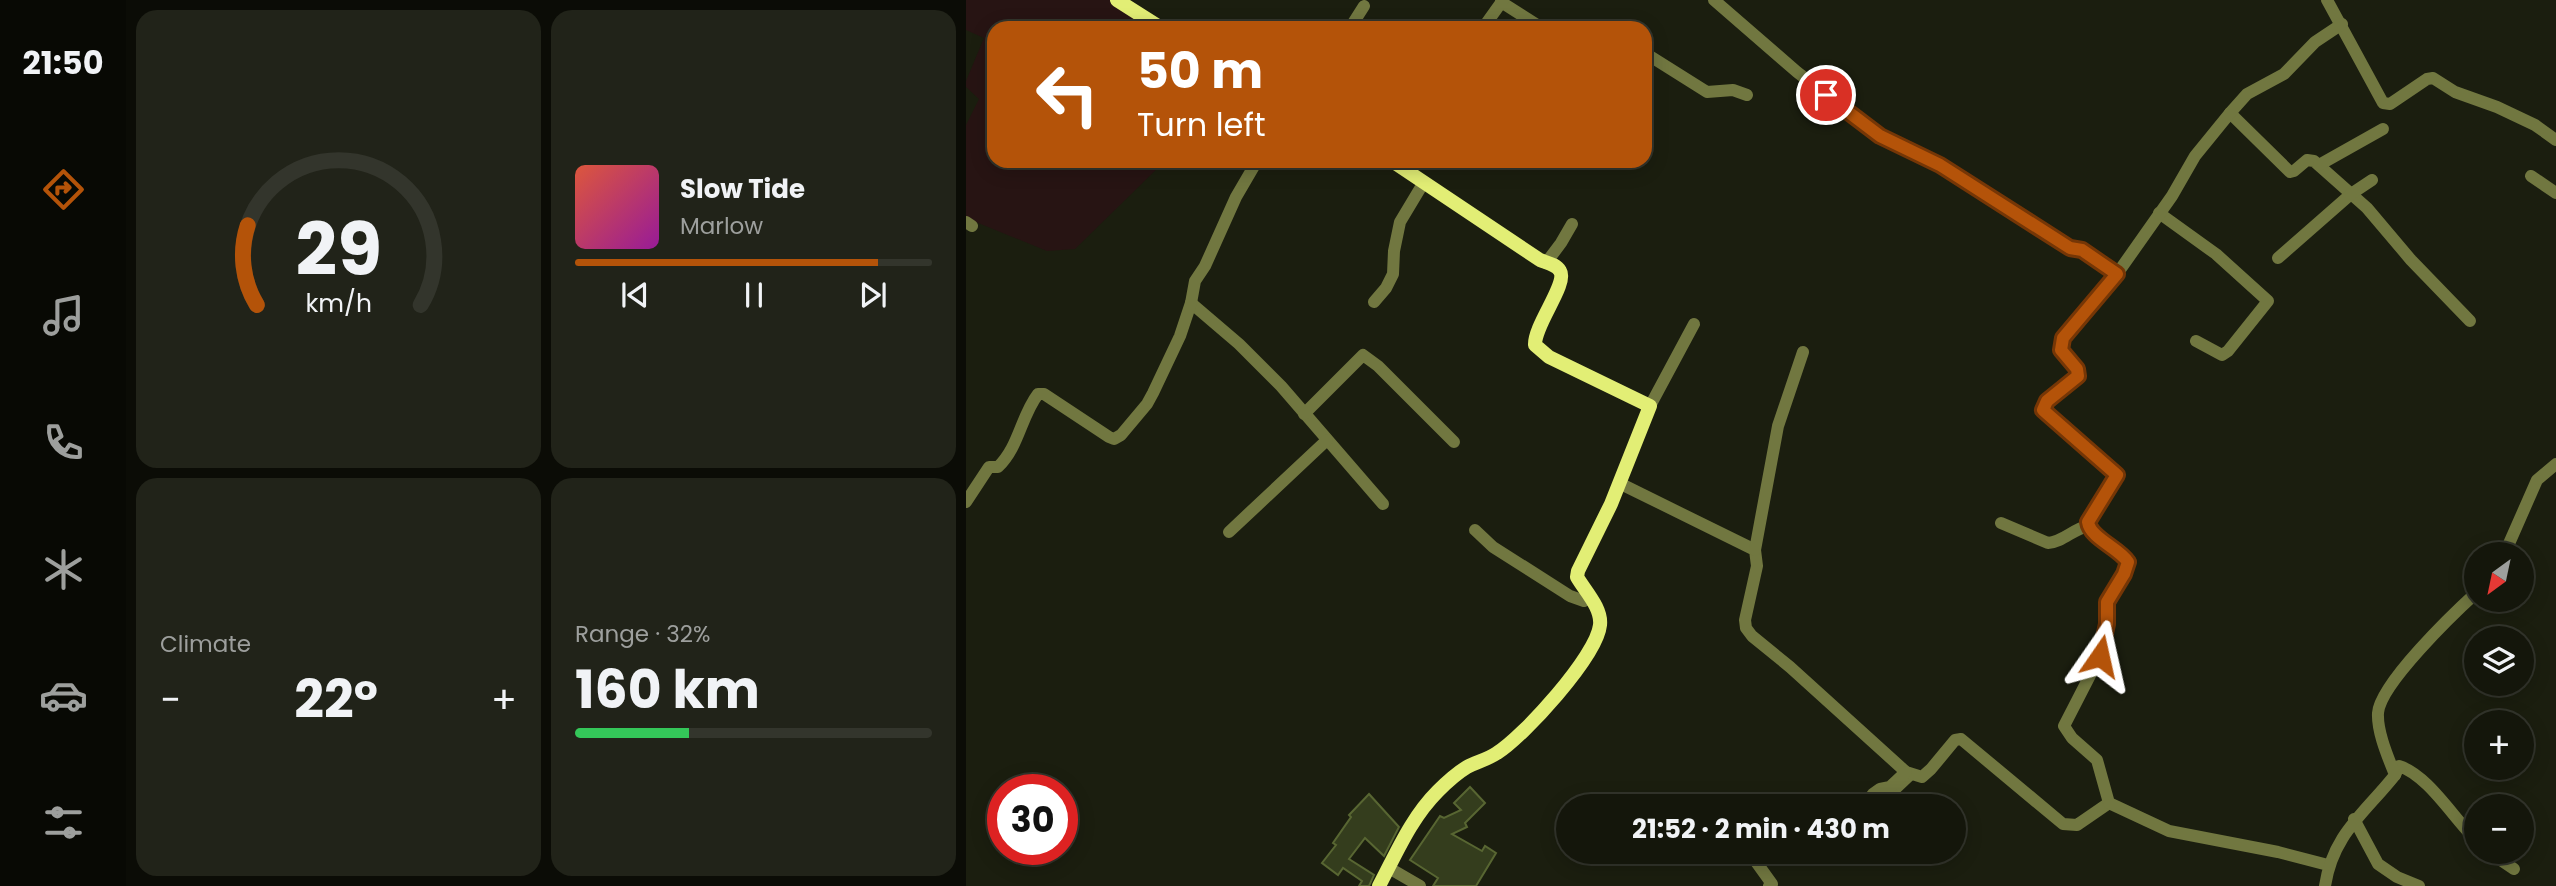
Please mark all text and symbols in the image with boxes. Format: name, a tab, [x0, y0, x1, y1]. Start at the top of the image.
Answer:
text: 50 m	[1137, 37, 1263, 105]
text: 21:50	[22, 40, 104, 85]
icon: left	[1022, 49, 1113, 140]
pin	[1796, 65, 1856, 125]
icon: arrive	[1807, 76, 1845, 114]
text: Turn left	[1137, 102, 1266, 147]
icon: directions	[39, 165, 88, 214]
text: Slow Tide	[680, 171, 805, 207]
text: 29	[295, 200, 382, 301]
text: Marlow	[680, 210, 763, 242]
icon: previous	[616, 276, 654, 314]
icon: pause	[735, 276, 773, 314]
icon: next	[854, 276, 892, 314]
text: km/h	[305, 286, 372, 321]
icon: music	[39, 291, 88, 340]
icon: phone	[39, 418, 88, 467]
north arrow	[2464, 542, 2534, 612]
map controls	[2464, 542, 2534, 864]
icon: climate	[39, 545, 88, 594]
text: Range · 32%	[575, 618, 710, 650]
position arrow	[2063, 619, 2137, 693]
button: layers	[2464, 626, 2534, 696]
text: Climate	[160, 628, 251, 660]
text: 160 km	[575, 653, 760, 726]
text: 22°	[294, 663, 378, 736]
icon: car	[39, 671, 88, 720]
text: −	[160, 673, 181, 726]
text: +	[491, 673, 517, 726]
button: +	[2464, 710, 2534, 780]
speed limit sign: 30	[987, 774, 1078, 865]
button: −	[2464, 794, 2534, 864]
icon: filters	[39, 798, 88, 847]
text: 21:52 · 2 min · 430 m	[1632, 811, 1890, 847]

